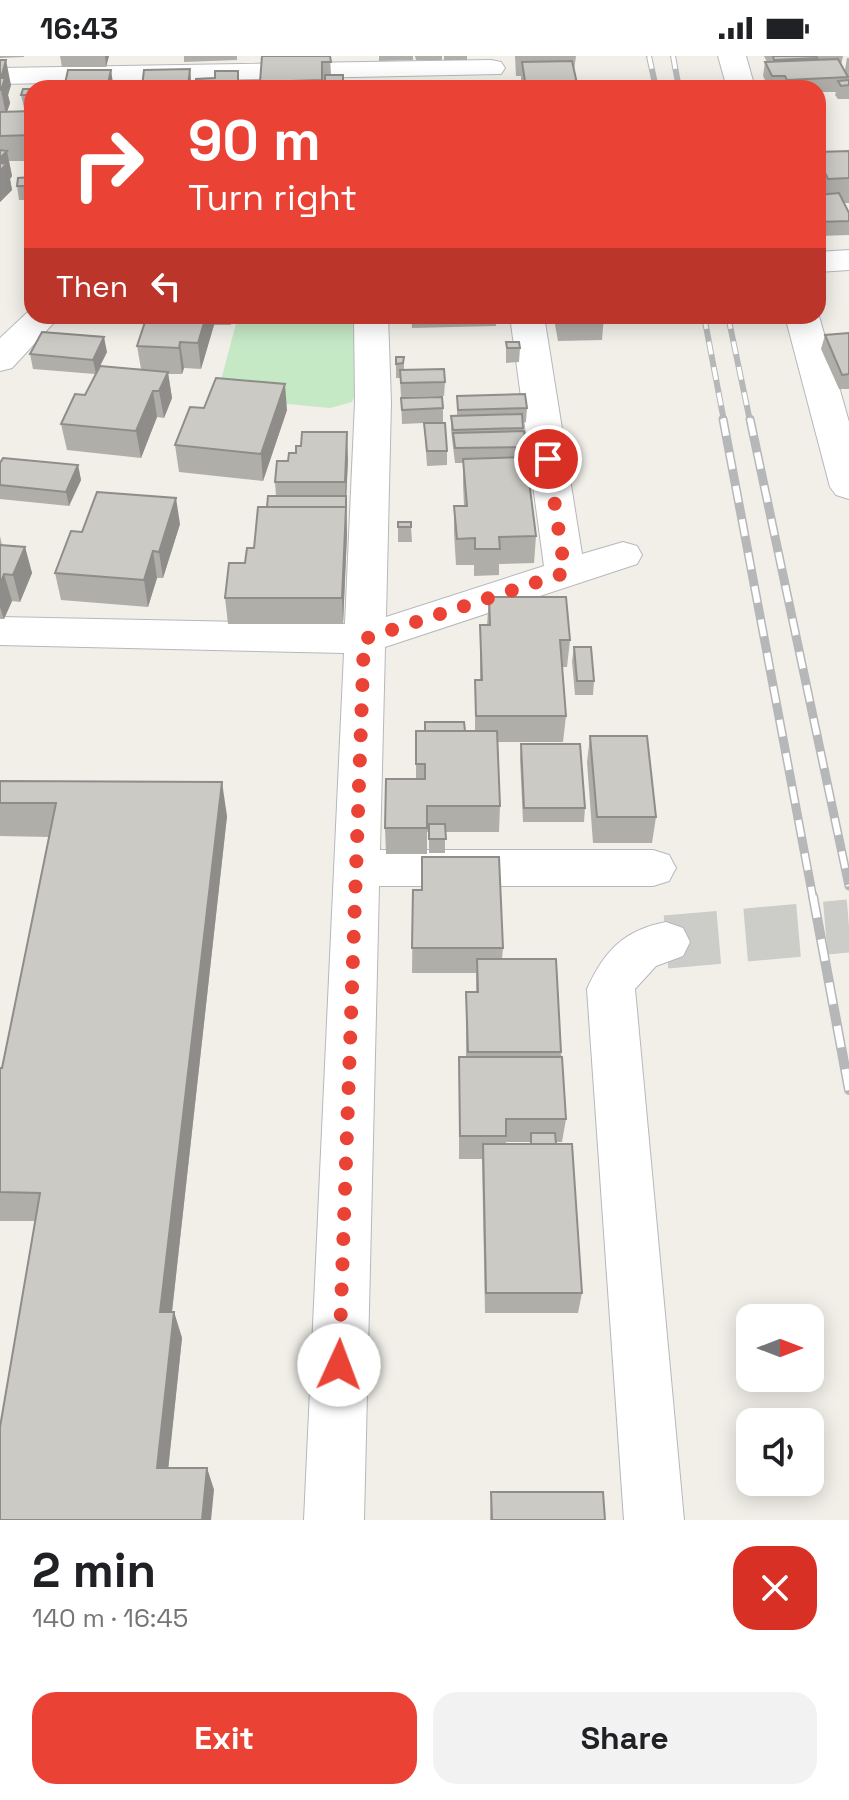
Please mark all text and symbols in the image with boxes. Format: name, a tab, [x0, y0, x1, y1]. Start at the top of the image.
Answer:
text: 16:43	[40, 9, 118, 48]
text: 90 m	[188, 105, 321, 176]
icon: right	[56, 112, 160, 216]
text: Turn right	[188, 175, 357, 221]
icon: left	[144, 264, 188, 308]
text: Then	[56, 267, 128, 306]
pin	[514, 425, 582, 493]
icon: arrive	[526, 437, 570, 481]
north arrow	[736, 1304, 824, 1392]
map controls	[736, 1304, 824, 1496]
position arrow	[297, 1323, 381, 1407]
button: sound	[736, 1408, 824, 1496]
text: 2 min	[32, 1540, 156, 1601]
button: close	[733, 1546, 817, 1630]
text: 140 m · 16:45	[32, 1601, 188, 1635]
button: Exit	[32, 1692, 417, 1784]
button: Share	[433, 1692, 817, 1784]

